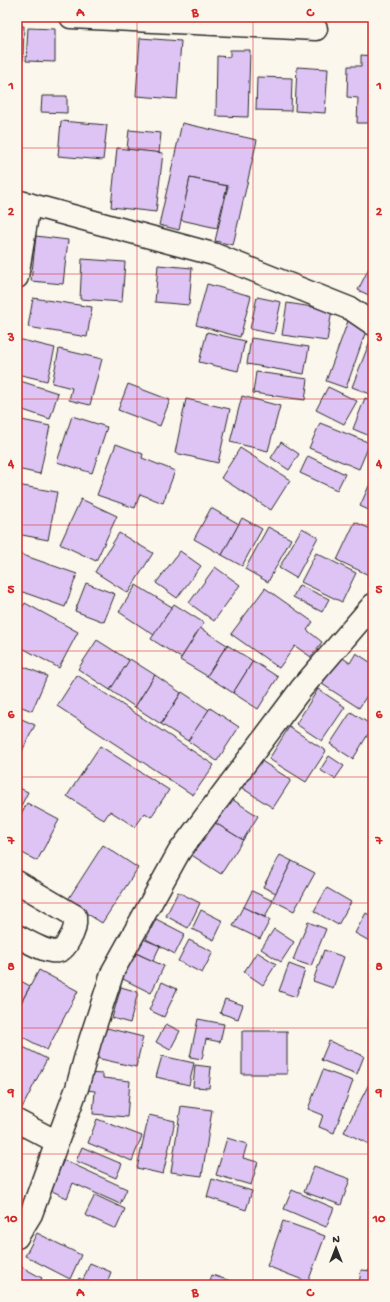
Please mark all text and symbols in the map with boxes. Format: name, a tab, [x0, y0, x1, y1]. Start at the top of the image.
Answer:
text: A	[75, 6, 85, 21]
text: B	[191, 6, 200, 21]
text: C	[305, 6, 315, 21]
text: 1	[7, 79, 14, 94]
text: 1	[375, 79, 382, 94]
text: 2	[8, 205, 15, 220]
text: 2	[376, 205, 383, 220]
text: 3	[7, 331, 15, 346]
text: 3	[375, 331, 383, 346]
text: 4	[7, 457, 15, 472]
text: 4	[375, 457, 383, 472]
text: 5	[8, 583, 15, 598]
text: 5	[376, 583, 383, 598]
text: 6	[8, 708, 15, 723]
text: 6	[376, 708, 383, 723]
text: 7	[7, 834, 16, 849]
text: 7	[375, 834, 384, 849]
text: 8	[7, 960, 15, 975]
text: 8	[375, 960, 383, 975]
text: 9	[7, 1086, 15, 1101]
text: 9	[375, 1086, 383, 1101]
text: 10	[4, 1212, 18, 1227]
text: 10	[372, 1212, 386, 1227]
north arrow	[316, 1228, 356, 1268]
text: N	[332, 1234, 340, 1246]
text: A	[75, 1286, 85, 1301]
text: B	[191, 1286, 200, 1301]
text: C	[305, 1286, 315, 1301]

